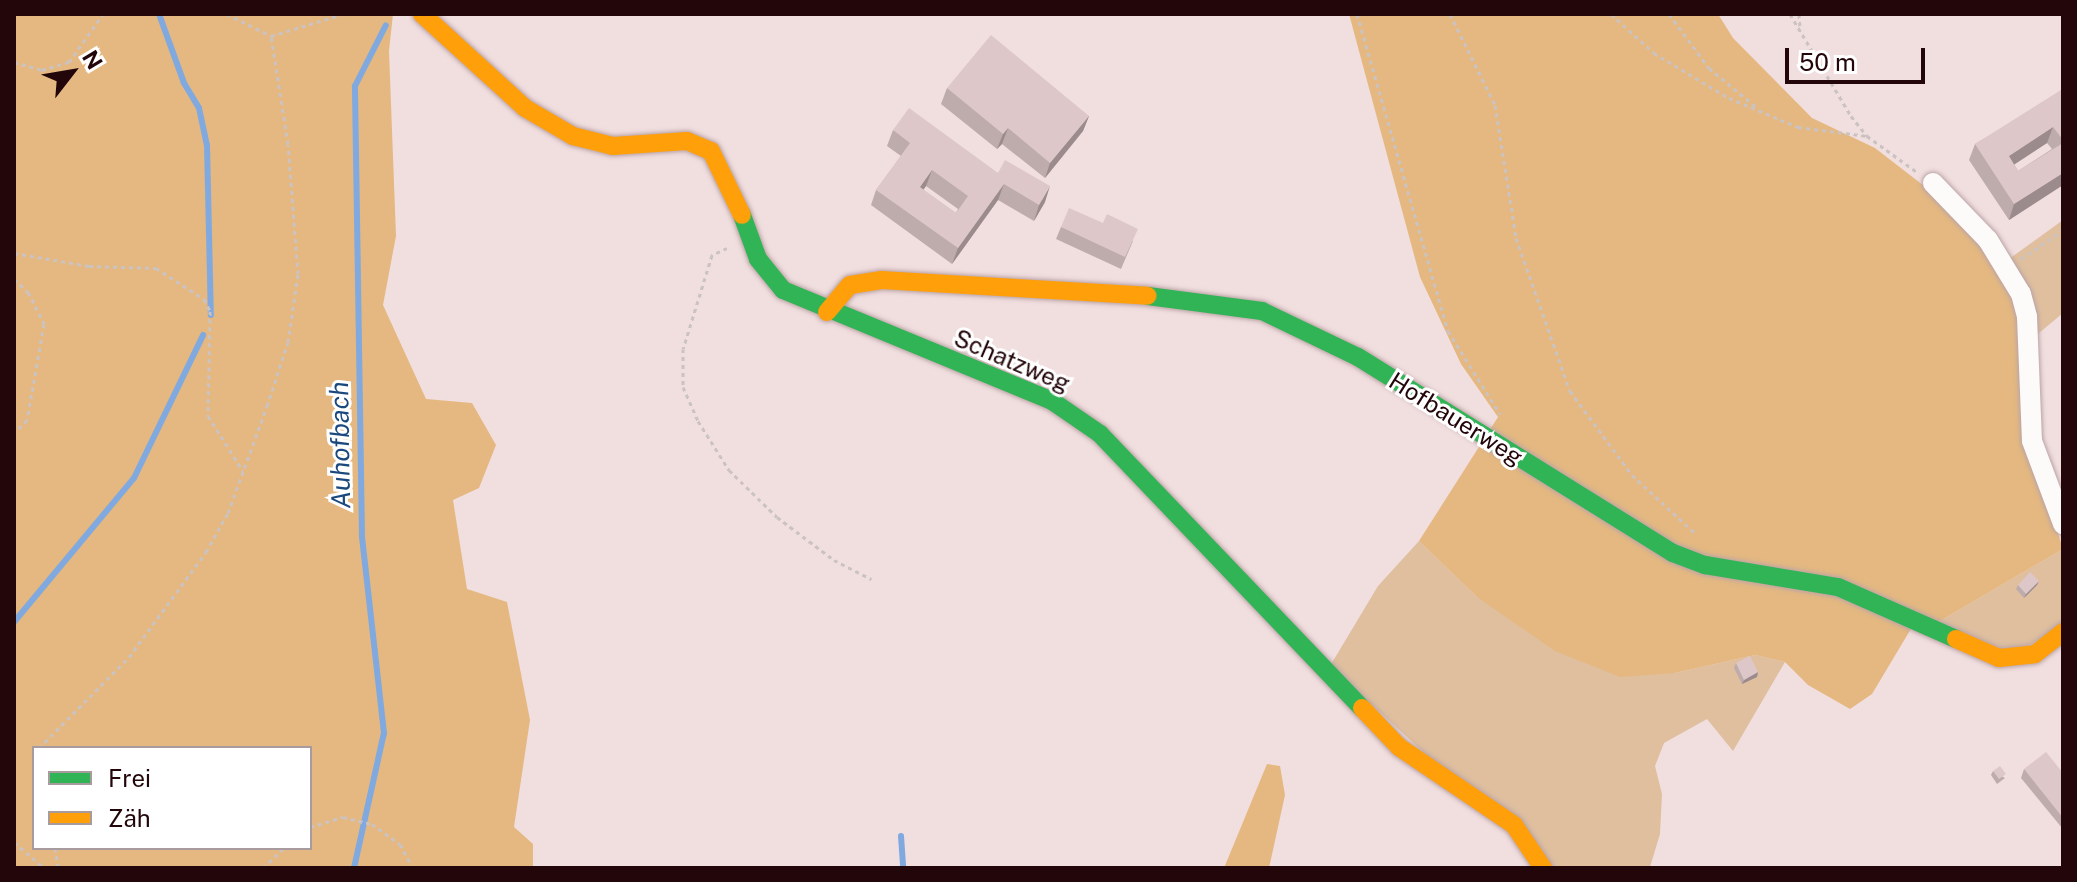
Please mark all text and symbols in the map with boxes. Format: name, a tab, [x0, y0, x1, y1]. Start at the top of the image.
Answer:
north arrow	[32, 32, 112, 112]
scale bar	[1789, 32, 1929, 82]
text: N	[77, 46, 108, 74]
text: 50 m	[1799, 48, 1856, 76]
street label: Schatzweg	[950, 324, 1074, 398]
street label: Hofbauerweg	[1384, 366, 1528, 472]
water label: Auhofbach	[323, 381, 357, 509]
legend	[32, 746, 312, 850]
text: Frei	[108, 764, 151, 792]
text: Zäh	[108, 804, 151, 832]

